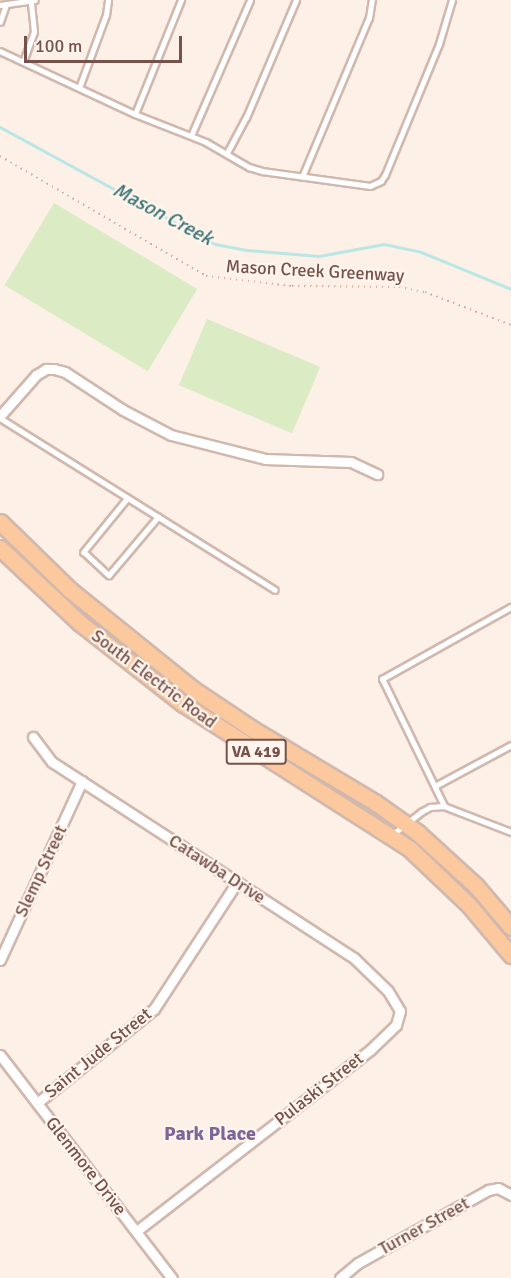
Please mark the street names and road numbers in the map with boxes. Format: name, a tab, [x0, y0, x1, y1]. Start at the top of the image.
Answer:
street label: Mason Creek Greenway	[225, 256, 405, 286]
street label: South Electric Road	[87, 625, 221, 733]
road number: VA 419	[224, 739, 288, 765]
street label: Slemp Street	[10, 822, 72, 920]
street label: Catawba Drive	[165, 830, 269, 908]
street label: Saint Jude Street	[40, 1003, 156, 1103]
street label: Pulaski Street	[270, 1048, 368, 1130]
street label: Glenmore Drive	[41, 1113, 131, 1219]
street label: Turner Street	[375, 1192, 473, 1260]

